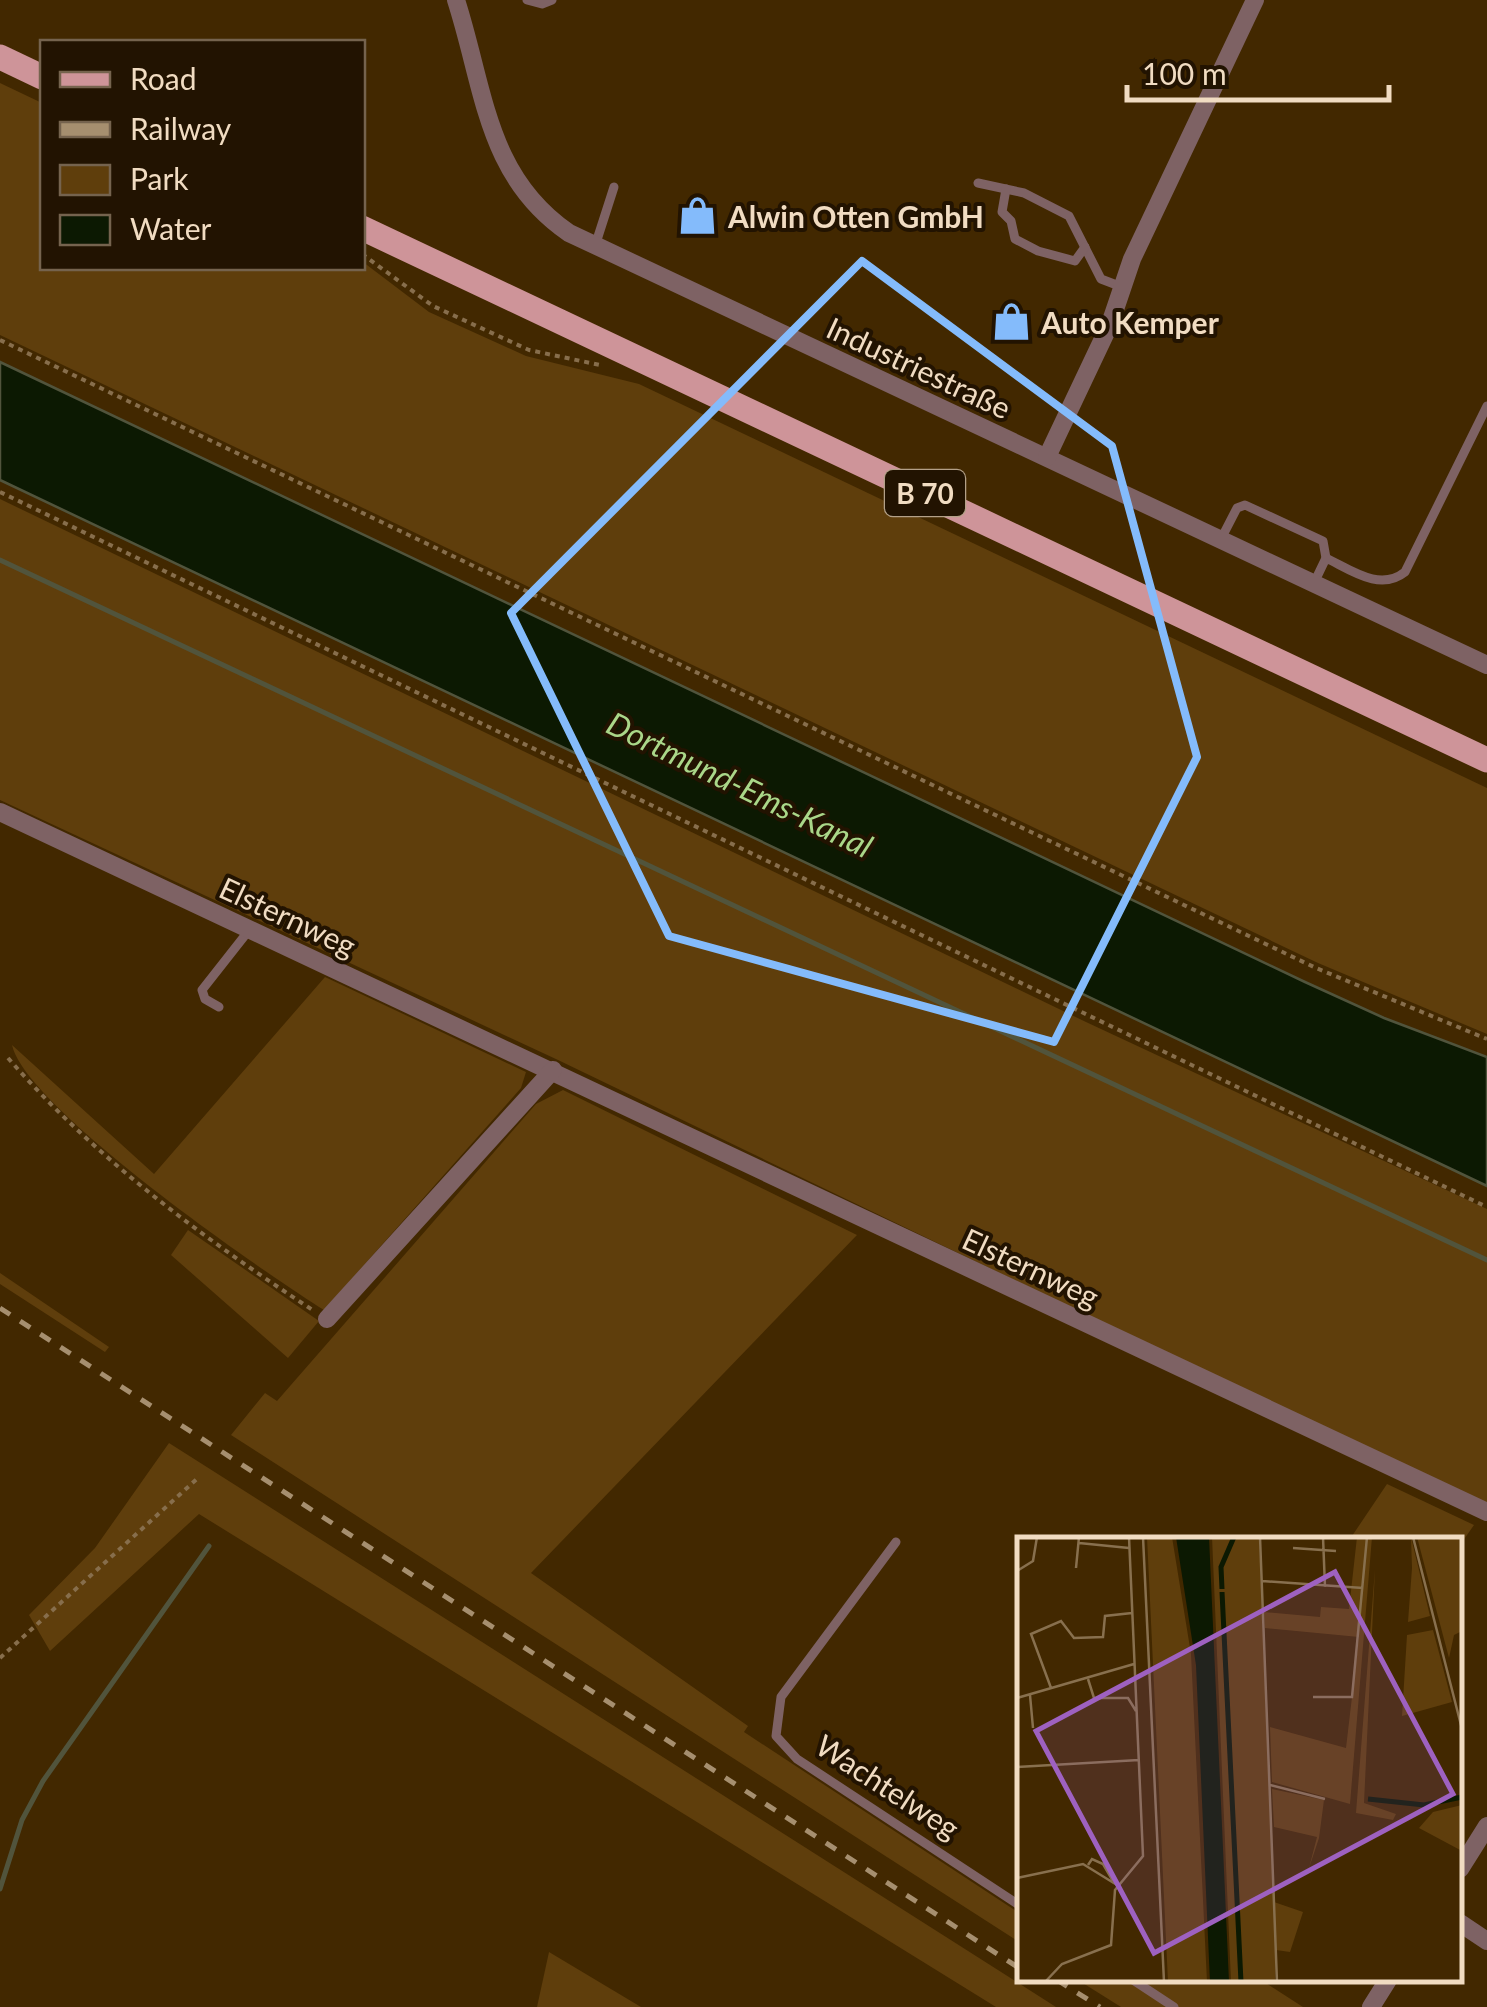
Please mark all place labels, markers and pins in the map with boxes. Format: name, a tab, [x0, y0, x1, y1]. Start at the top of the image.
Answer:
shop icon: Alwin Otten GmbH	[677, 195, 719, 237]
place label: Alwin Otten GmbH	[727, 198, 984, 234]
shop icon: Auto Kemper	[990, 301, 1032, 343]
place label: Auto Kemper	[1040, 304, 1220, 340]

